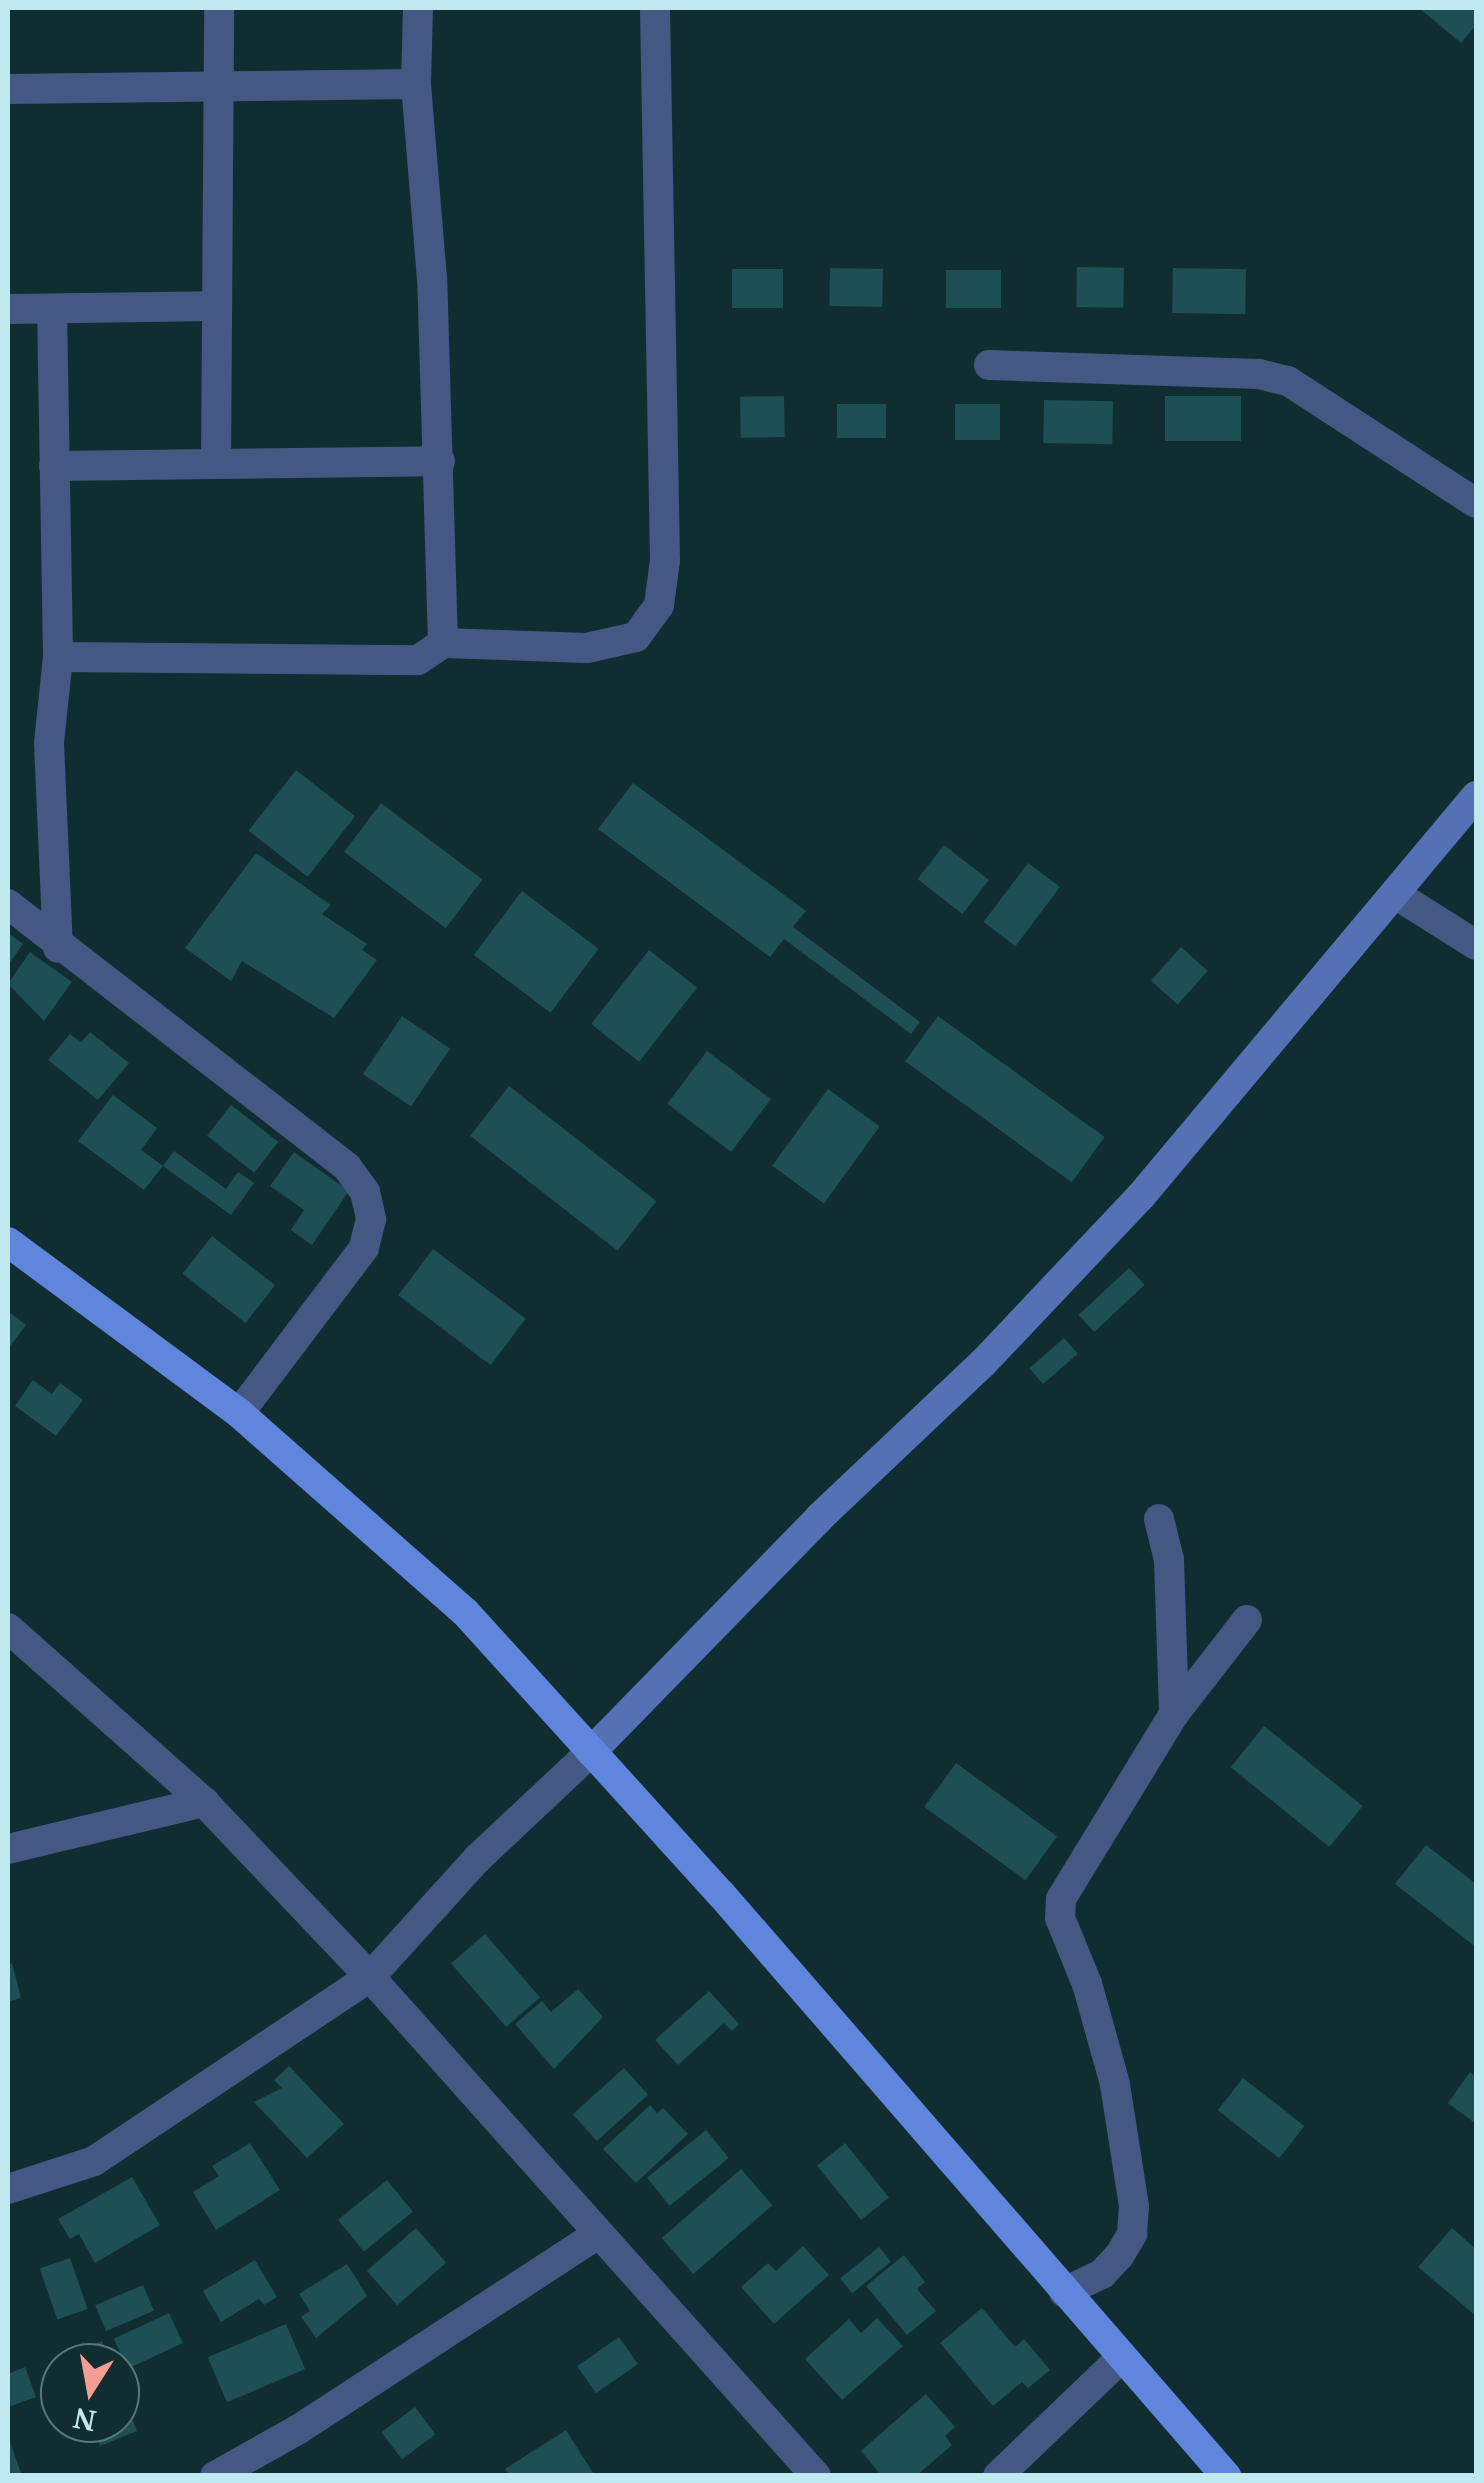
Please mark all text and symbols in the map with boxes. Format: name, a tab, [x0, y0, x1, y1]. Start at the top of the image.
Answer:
north arrow	[40, 2343, 140, 2443]
text: N	[70, 2400, 99, 2441]

